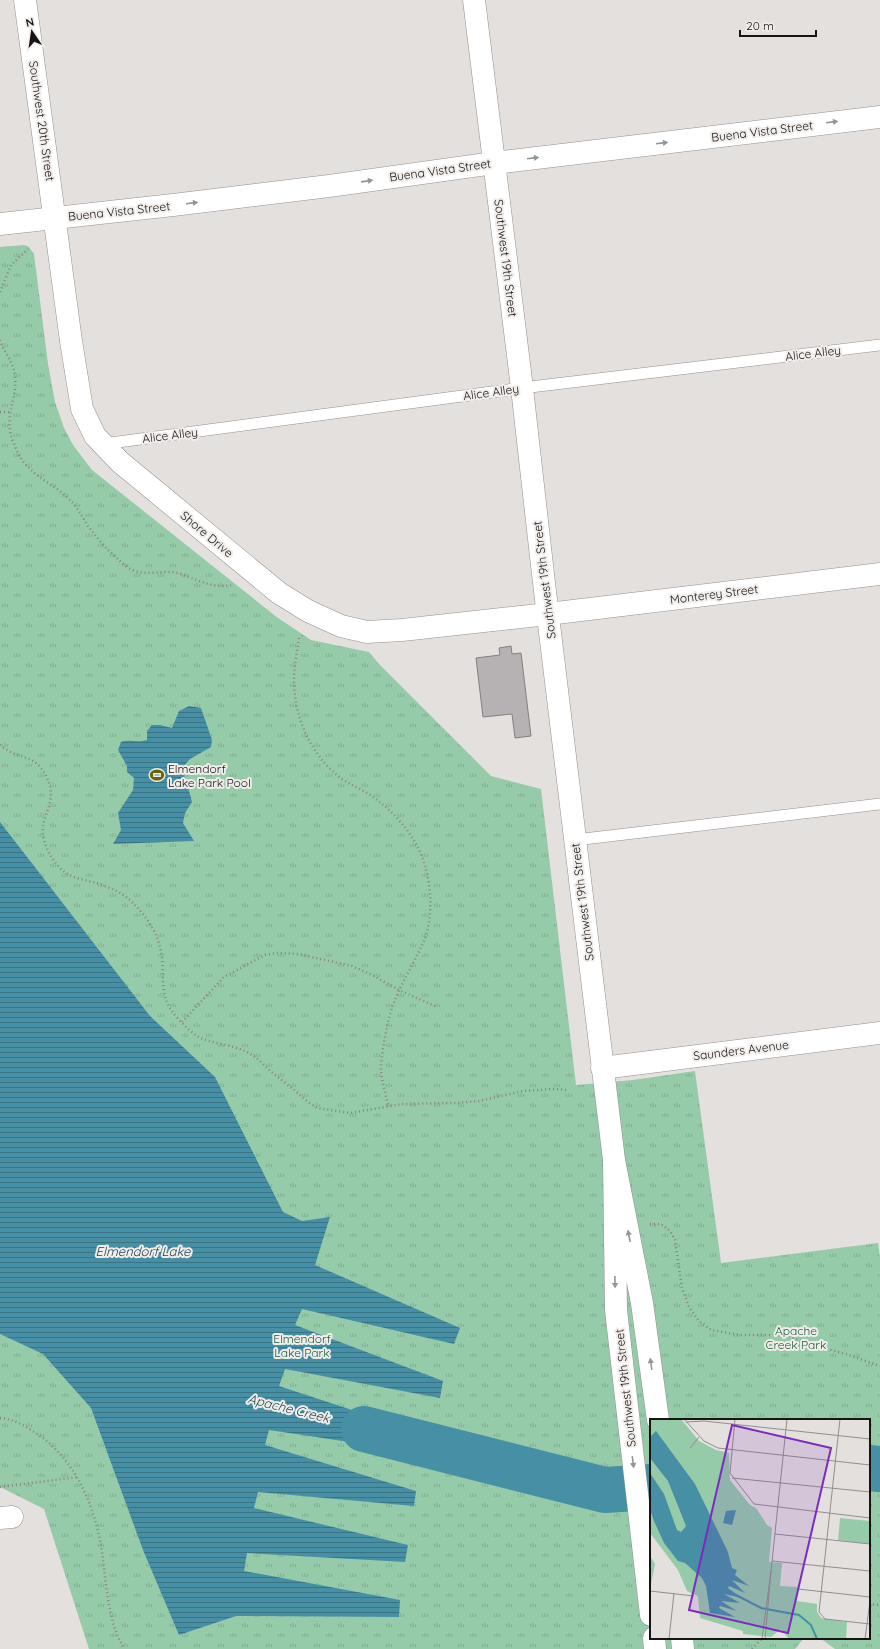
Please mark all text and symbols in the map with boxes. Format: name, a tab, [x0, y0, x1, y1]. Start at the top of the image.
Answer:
north arrow	[12, 12, 52, 52]
scale bar	[740, 12, 816, 38]
text: N	[24, 15, 35, 30]
text: 20 m	[746, 18, 774, 33]
street label: Southwest 20th Street	[26, 60, 58, 182]
street label: Buena Vista Street	[710, 117, 814, 145]
one-way arrow	[826, 119, 838, 125]
one-way arrow	[656, 140, 668, 146]
street label: Buena Vista Street	[388, 155, 492, 185]
one-way arrow	[527, 155, 539, 161]
one-way arrow	[361, 178, 373, 184]
street label: Buena Vista Street	[67, 198, 171, 224]
street label: Southwest 19th Street	[491, 198, 521, 318]
one-way arrow	[186, 200, 198, 206]
street label: Alice Alley	[784, 342, 842, 364]
street label: Alice Alley	[462, 381, 520, 403]
street label: Alice Alley	[141, 424, 199, 446]
street label: Shore Drive	[178, 508, 237, 560]
street label: Southwest 19th Street	[529, 520, 559, 640]
street label: Monterey Street	[669, 581, 759, 607]
place label: Elmendorf Lake Park Pool	[168, 761, 251, 790]
sports icon: Elmendorf Lake Park Pool	[149, 767, 165, 783]
street label: Southwest 19th Street	[567, 842, 597, 962]
street label: Saunders Avenue	[692, 1037, 790, 1063]
one-way arrow	[626, 1230, 632, 1243]
water label: Elmendorf Lake	[96, 1243, 191, 1259]
one-way arrow	[612, 1276, 619, 1288]
park label: Apache Creek Park	[766, 1323, 826, 1352]
street label: Southwest 19th Street	[611, 1328, 639, 1448]
park label: Elmendorf Lake Park	[273, 1331, 332, 1360]
one-way arrow	[648, 1358, 654, 1371]
water label: Apache Creek	[246, 1390, 333, 1426]
inset map	[650, 1419, 870, 1639]
one-way arrow	[630, 1456, 636, 1468]

